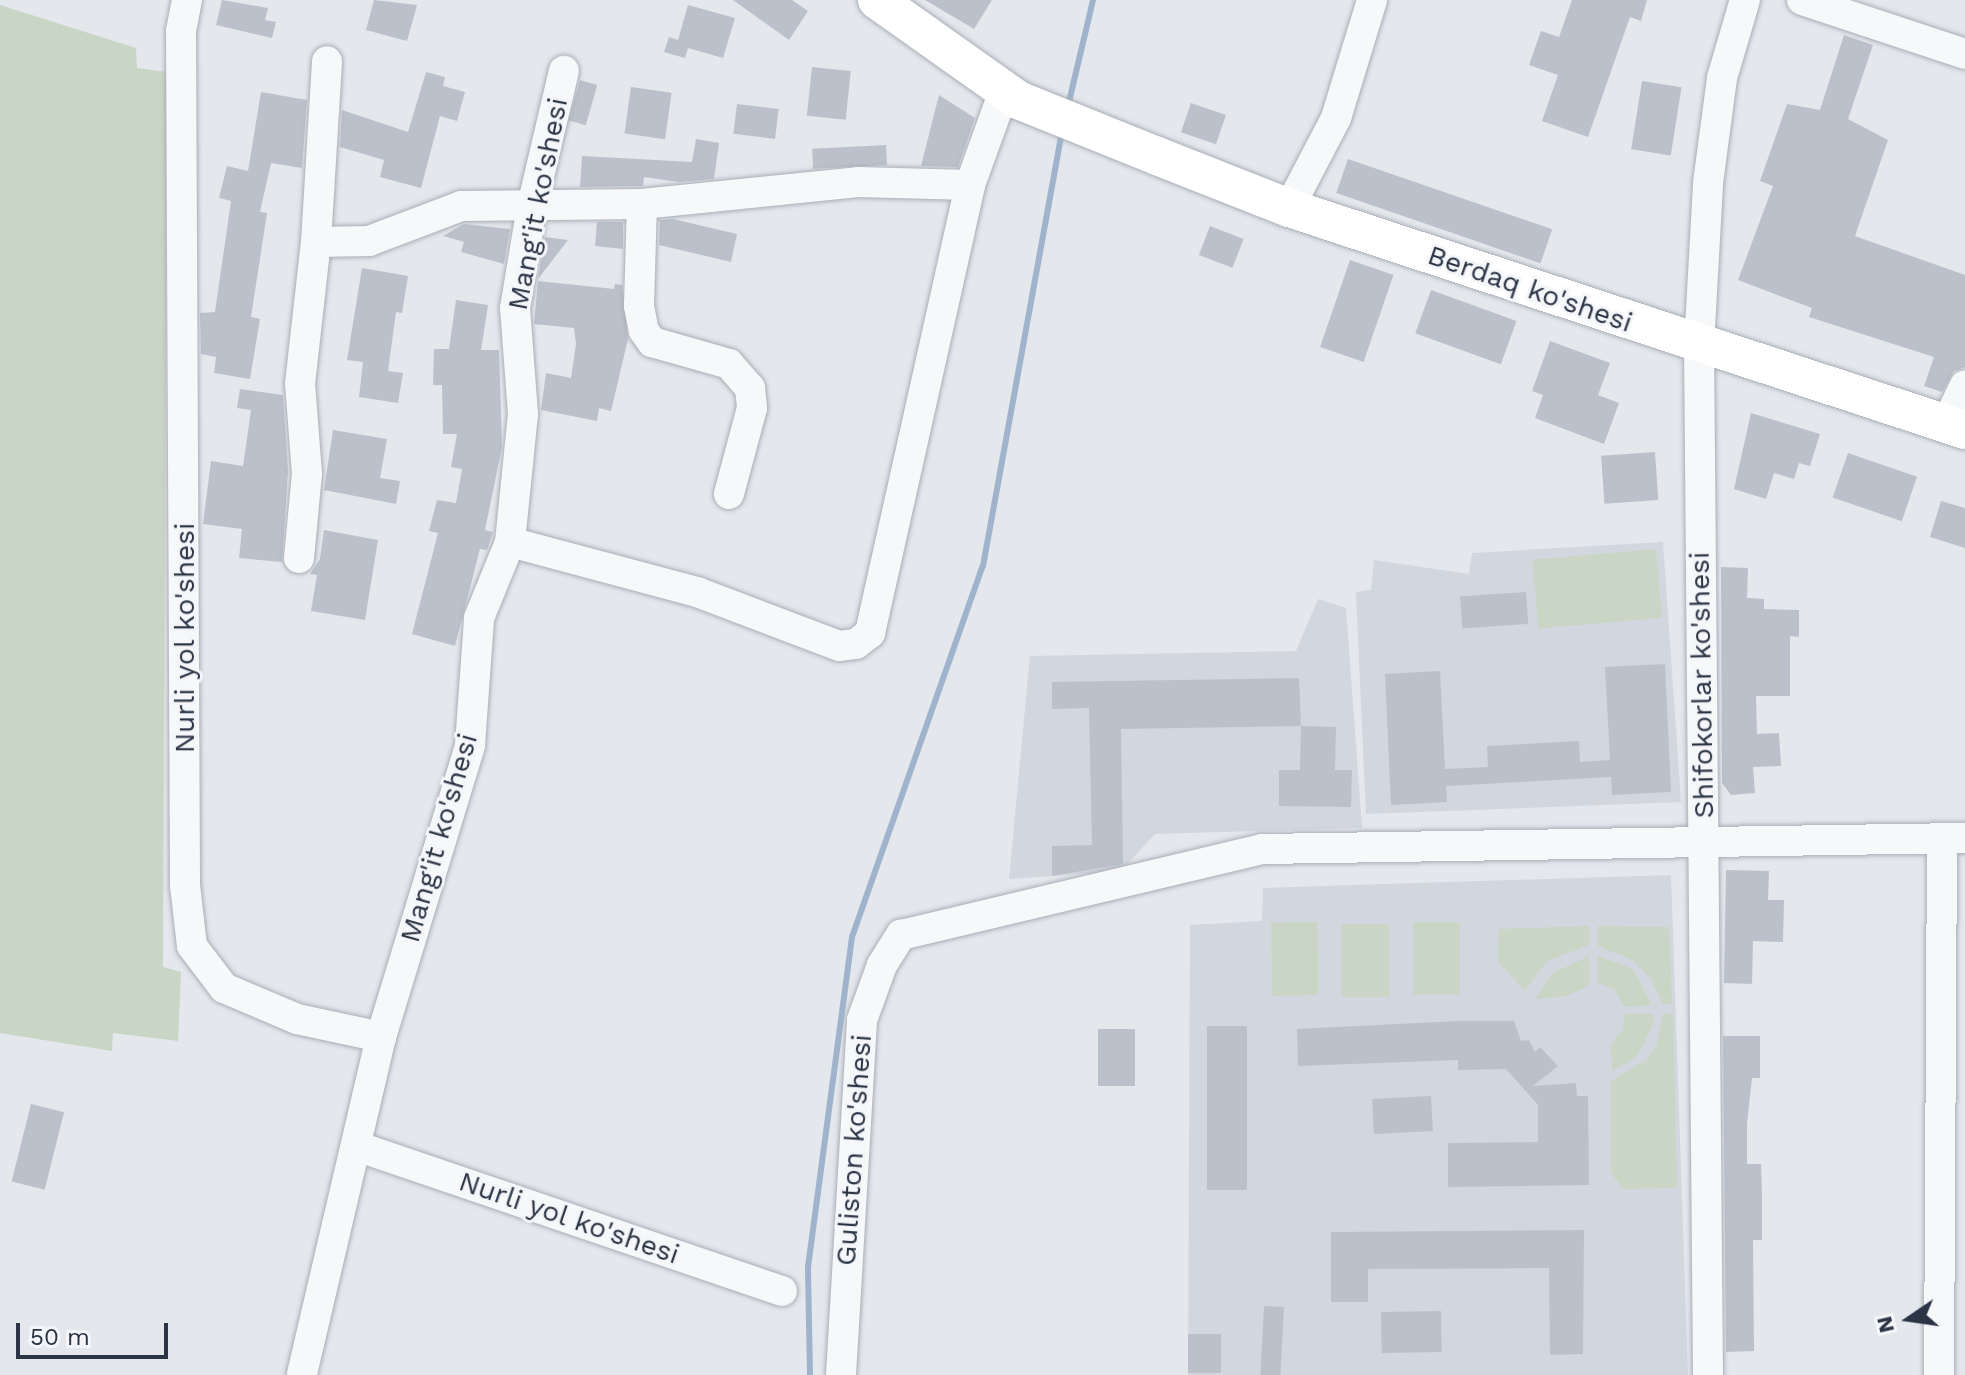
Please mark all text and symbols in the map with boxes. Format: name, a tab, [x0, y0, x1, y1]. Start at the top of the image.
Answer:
street label: Mang'it ko'shesi	[501, 95, 575, 313]
street label: Berdaq ko'shesi	[1423, 238, 1637, 340]
street label: Nurli yol ko'shesi	[168, 522, 202, 754]
street label: Shifokorlar ko'shesi	[1683, 551, 1721, 819]
street label: Mang'it ko'shesi	[393, 730, 485, 946]
street label: Guliston ko'shesi	[829, 1033, 879, 1267]
street label: Nurli yol ko'shesi	[454, 1164, 684, 1272]
north arrow	[1869, 1279, 1949, 1359]
scale bar	[20, 1307, 172, 1357]
text: N	[1871, 1314, 1899, 1335]
text: 50 m	[30, 1323, 90, 1351]

